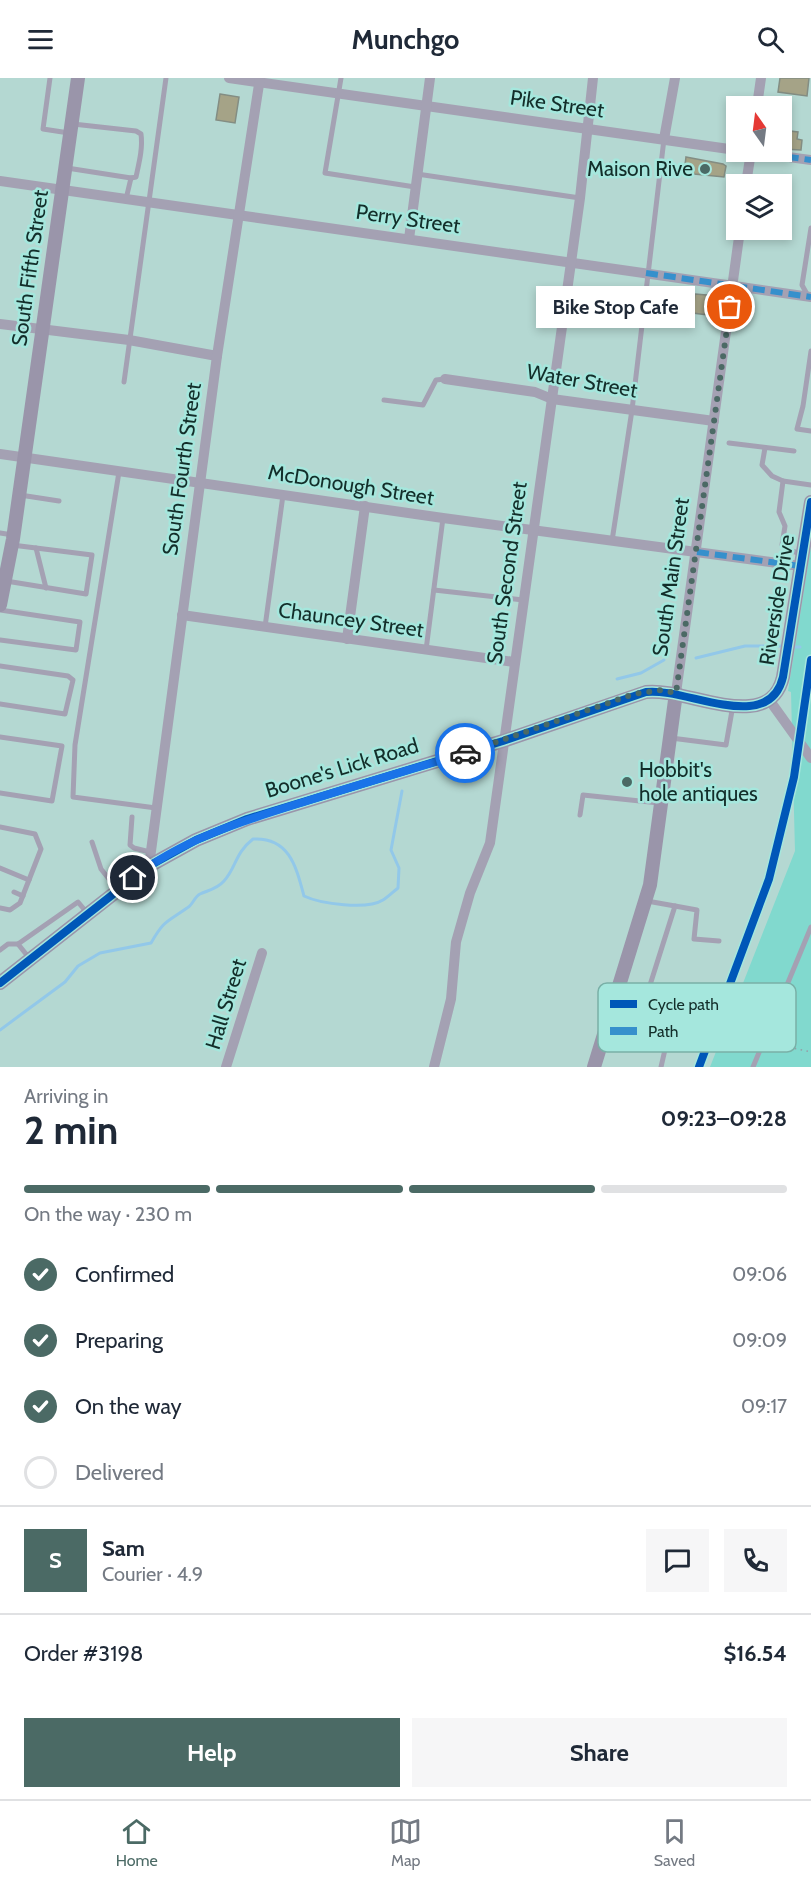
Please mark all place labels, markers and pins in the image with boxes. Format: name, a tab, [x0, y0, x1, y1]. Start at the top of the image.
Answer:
place label: Maison Rive	[587, 156, 693, 181]
marker: Maison Rive	[698, 162, 712, 176]
pin	[704, 281, 755, 332]
callout: Bike Stop Cafe	[535, 286, 694, 328]
place label: Hobbit's hole antiques	[639, 757, 758, 806]
marker: Hobbit's hole antiques	[620, 775, 634, 789]
pin	[107, 852, 158, 903]

